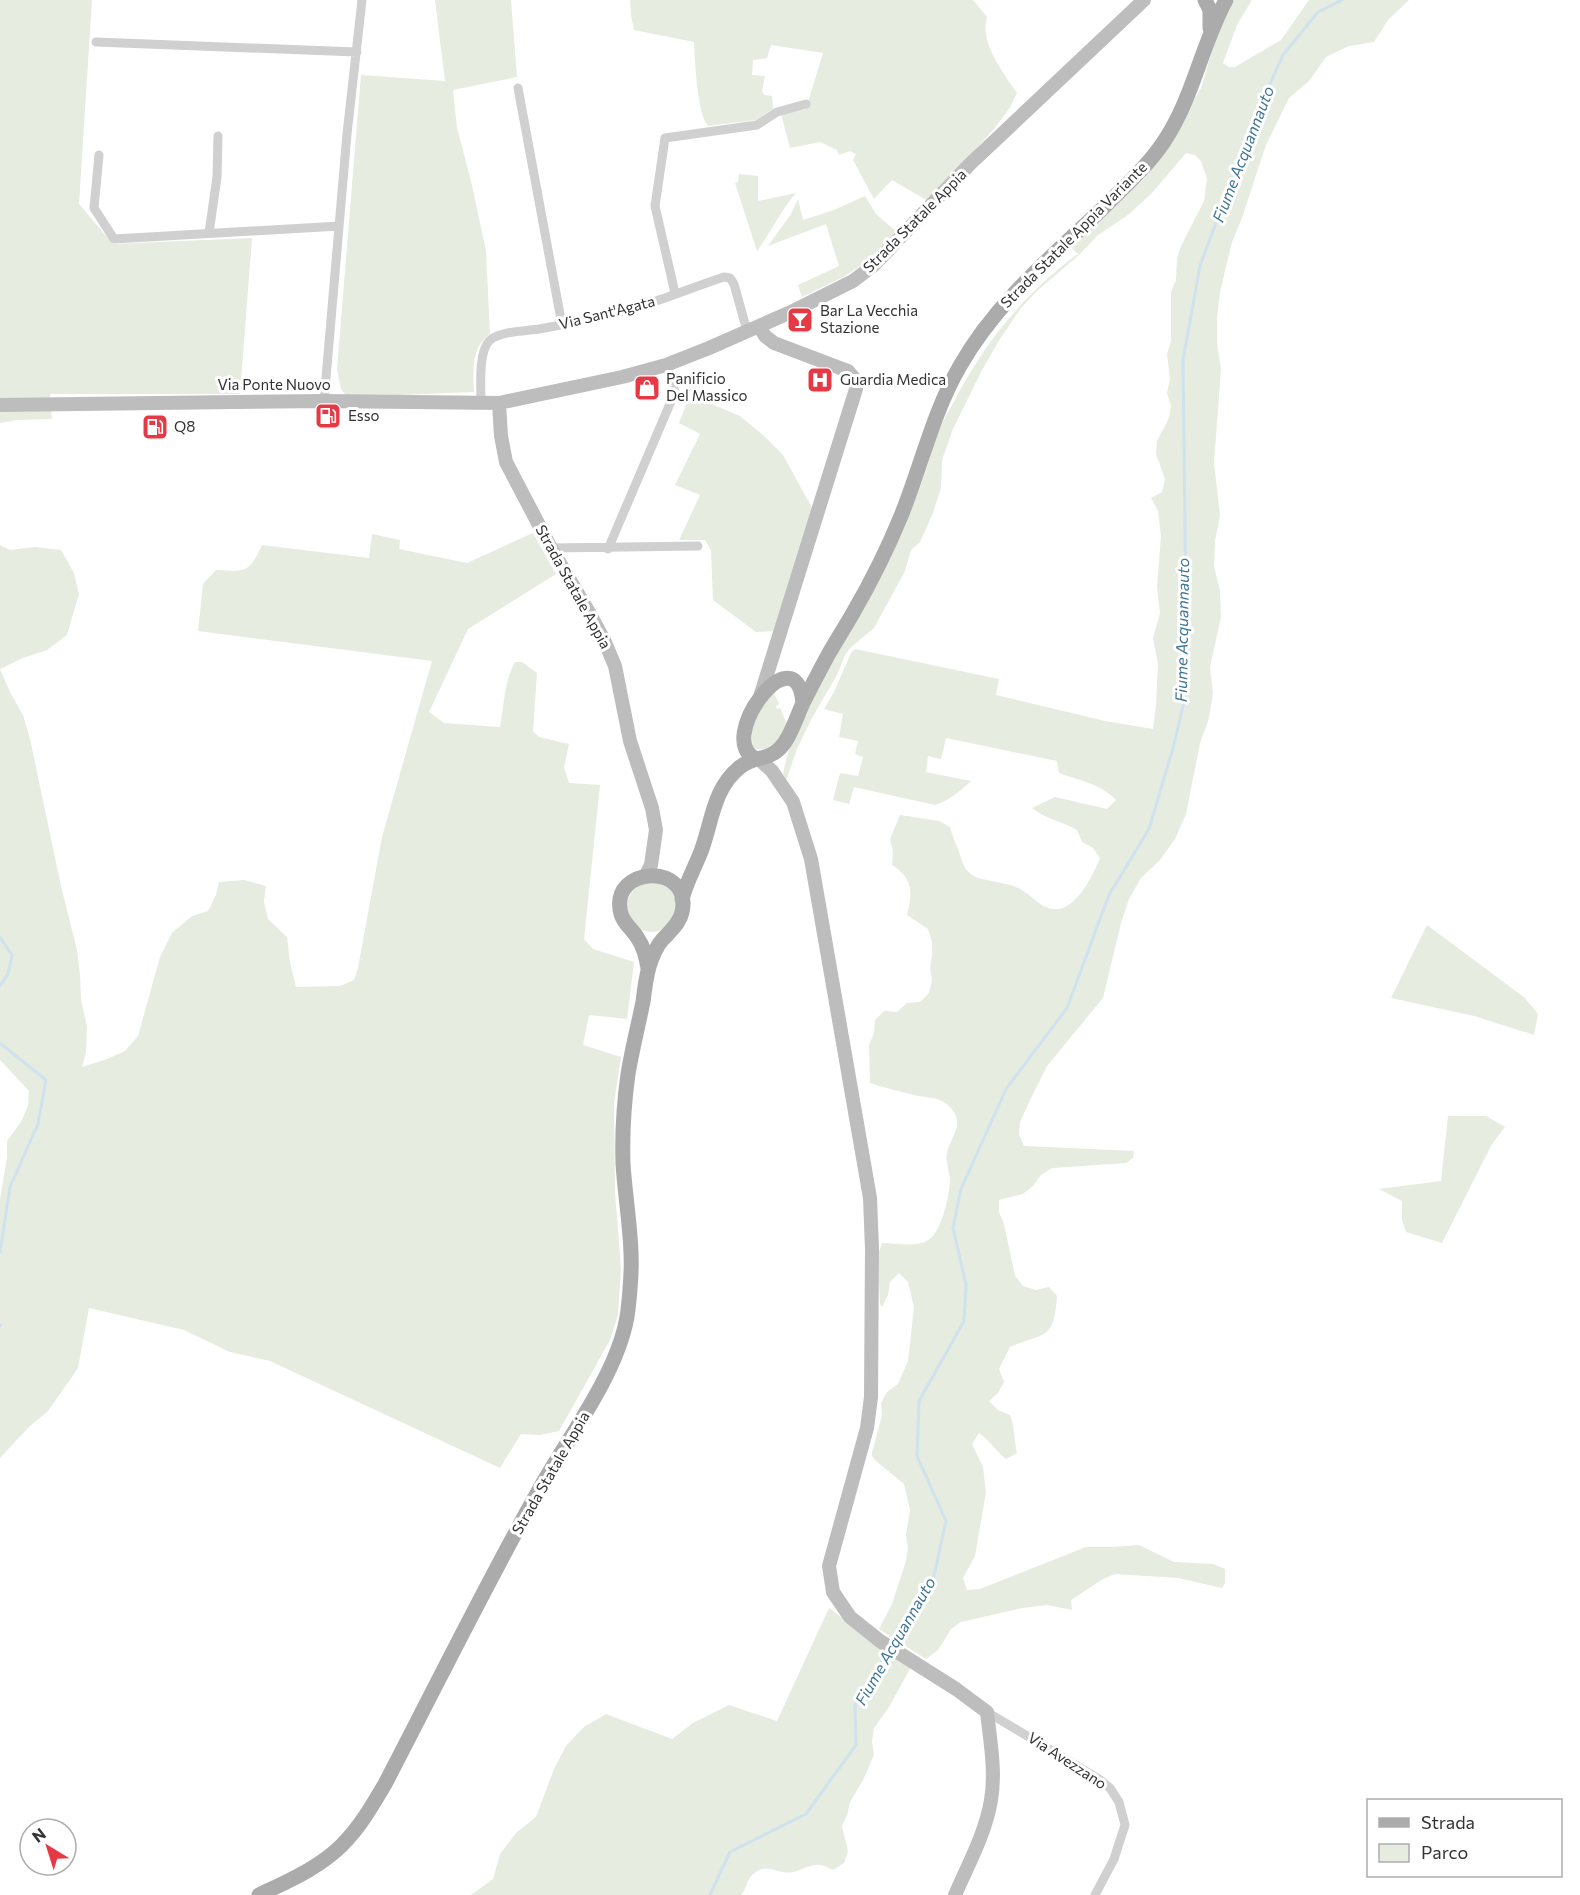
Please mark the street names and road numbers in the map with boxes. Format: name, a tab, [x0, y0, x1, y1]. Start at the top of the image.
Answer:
street label: Strada Statale Appia Variante	[996, 157, 1150, 311]
street label: Strada Statale Appia	[859, 165, 970, 276]
street label: Via Sant'Agata	[557, 291, 657, 333]
street label: Via Ponte Nuovo	[217, 375, 331, 393]
street label: Strada Statale Appia	[532, 521, 615, 652]
street label: Strada Statale Appia	[508, 1408, 593, 1537]
street label: Via Avezzano	[1025, 1728, 1110, 1792]

